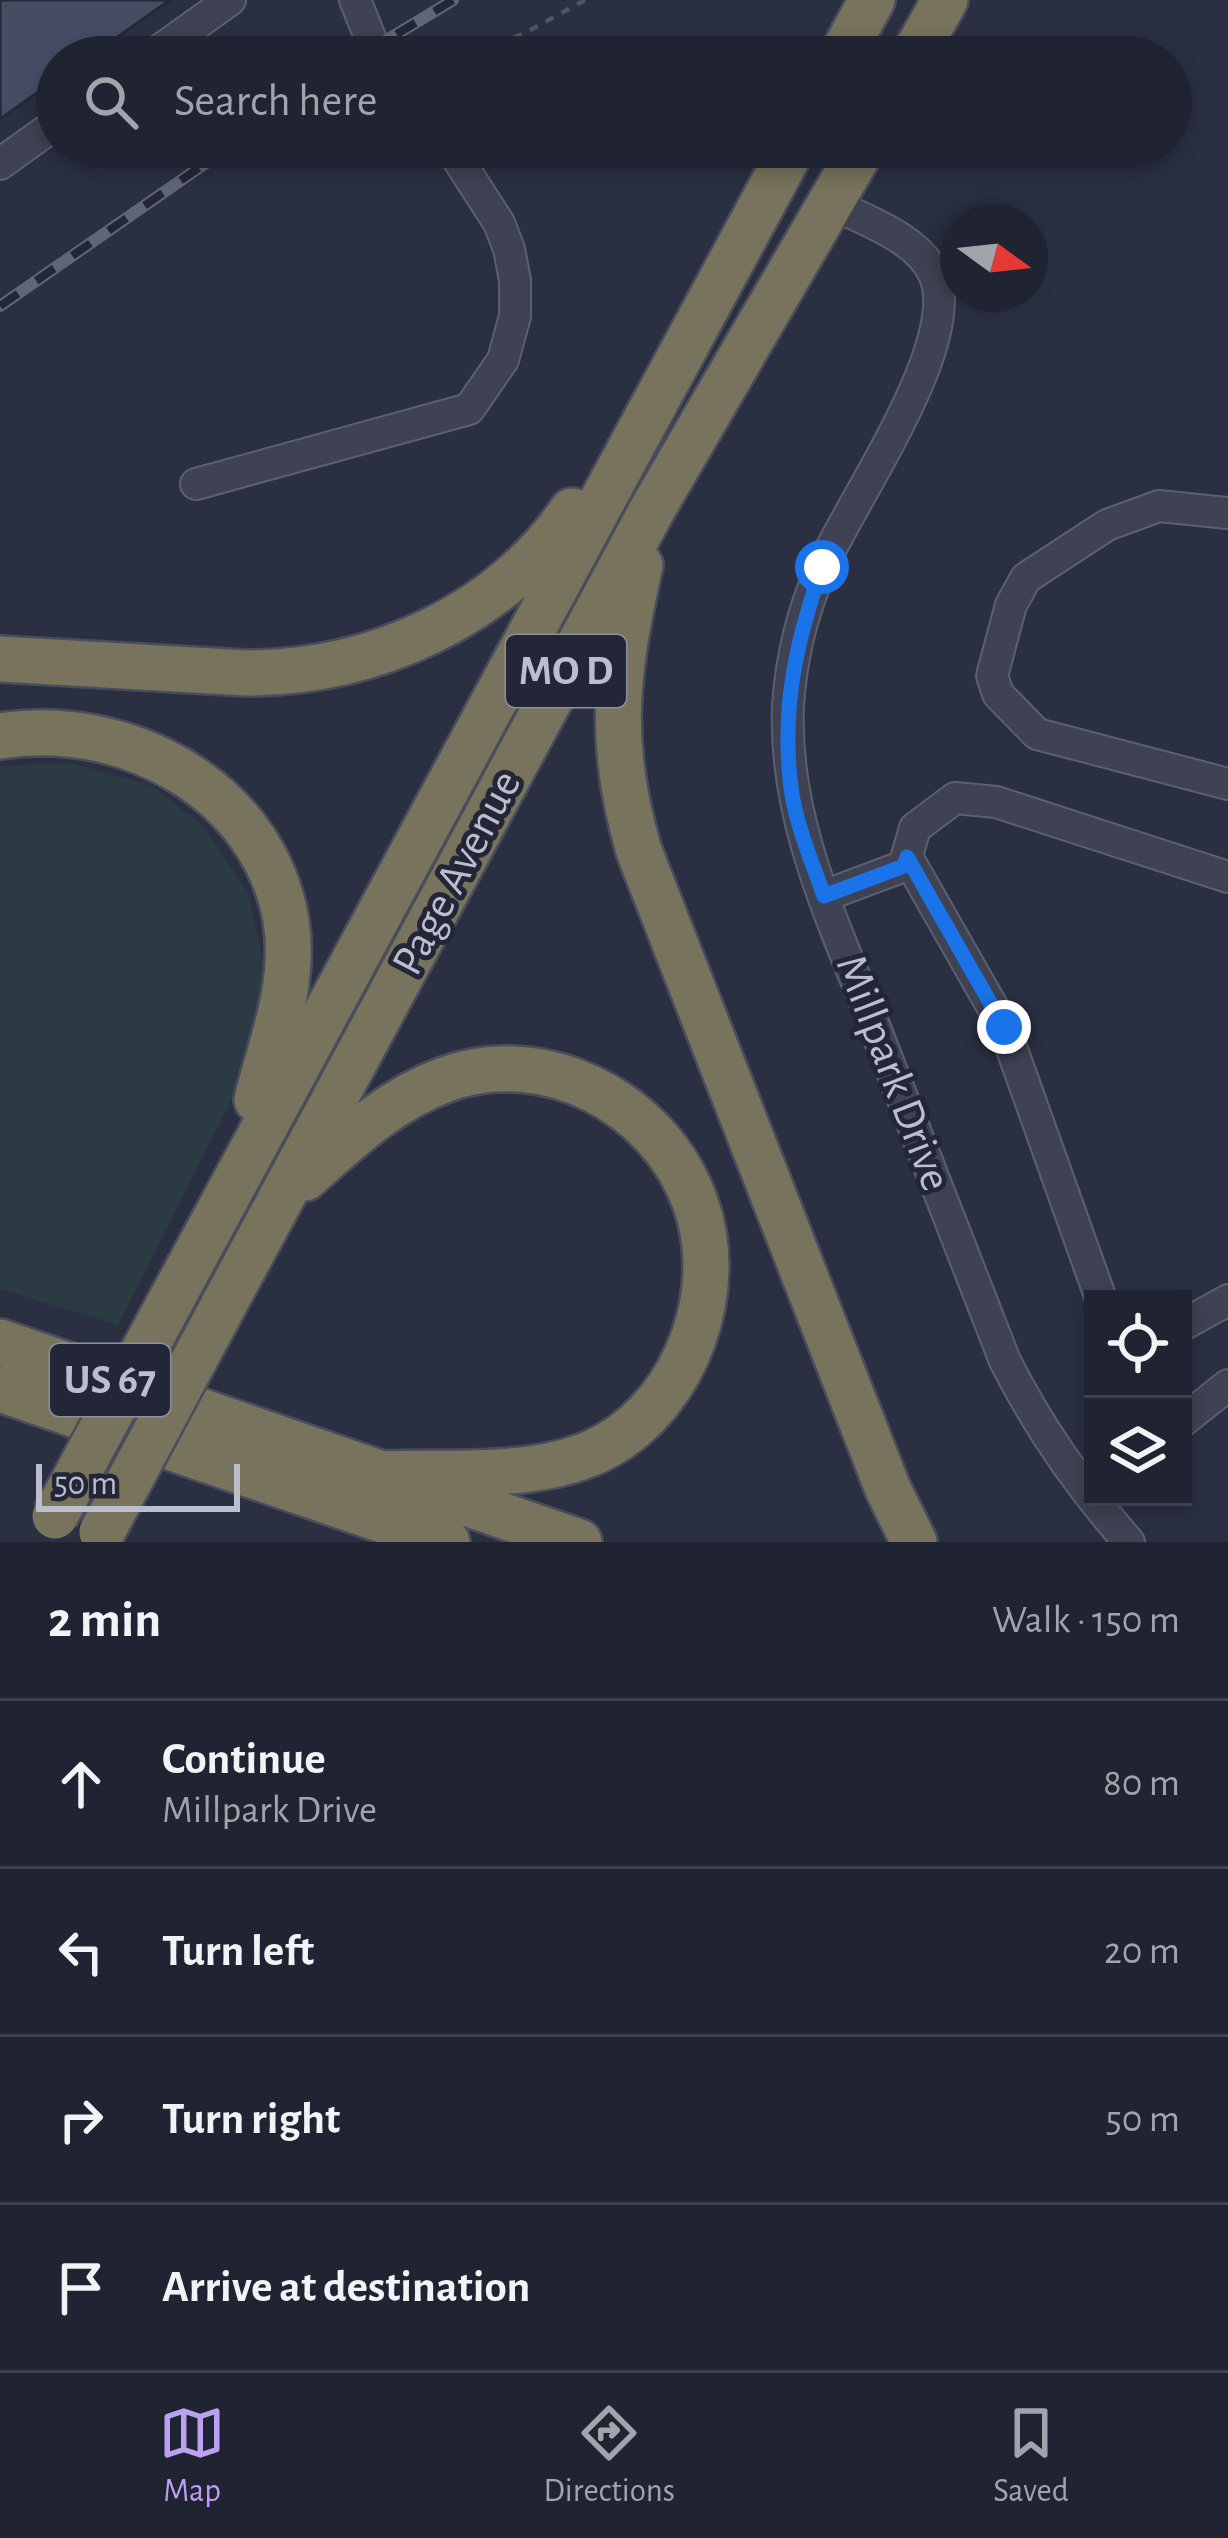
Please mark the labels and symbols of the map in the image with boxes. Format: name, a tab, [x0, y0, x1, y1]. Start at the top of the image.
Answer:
north arrow	[940, 204, 1048, 312]
route start	[795, 540, 849, 594]
road number: MO D	[506, 635, 626, 707]
street label: Page Avenue	[384, 763, 530, 983]
street label: Millpark Drive	[828, 949, 958, 1197]
route end	[977, 1000, 1031, 1054]
road number: US 67	[50, 1344, 170, 1416]
scale bar	[36, 1458, 240, 1511]

